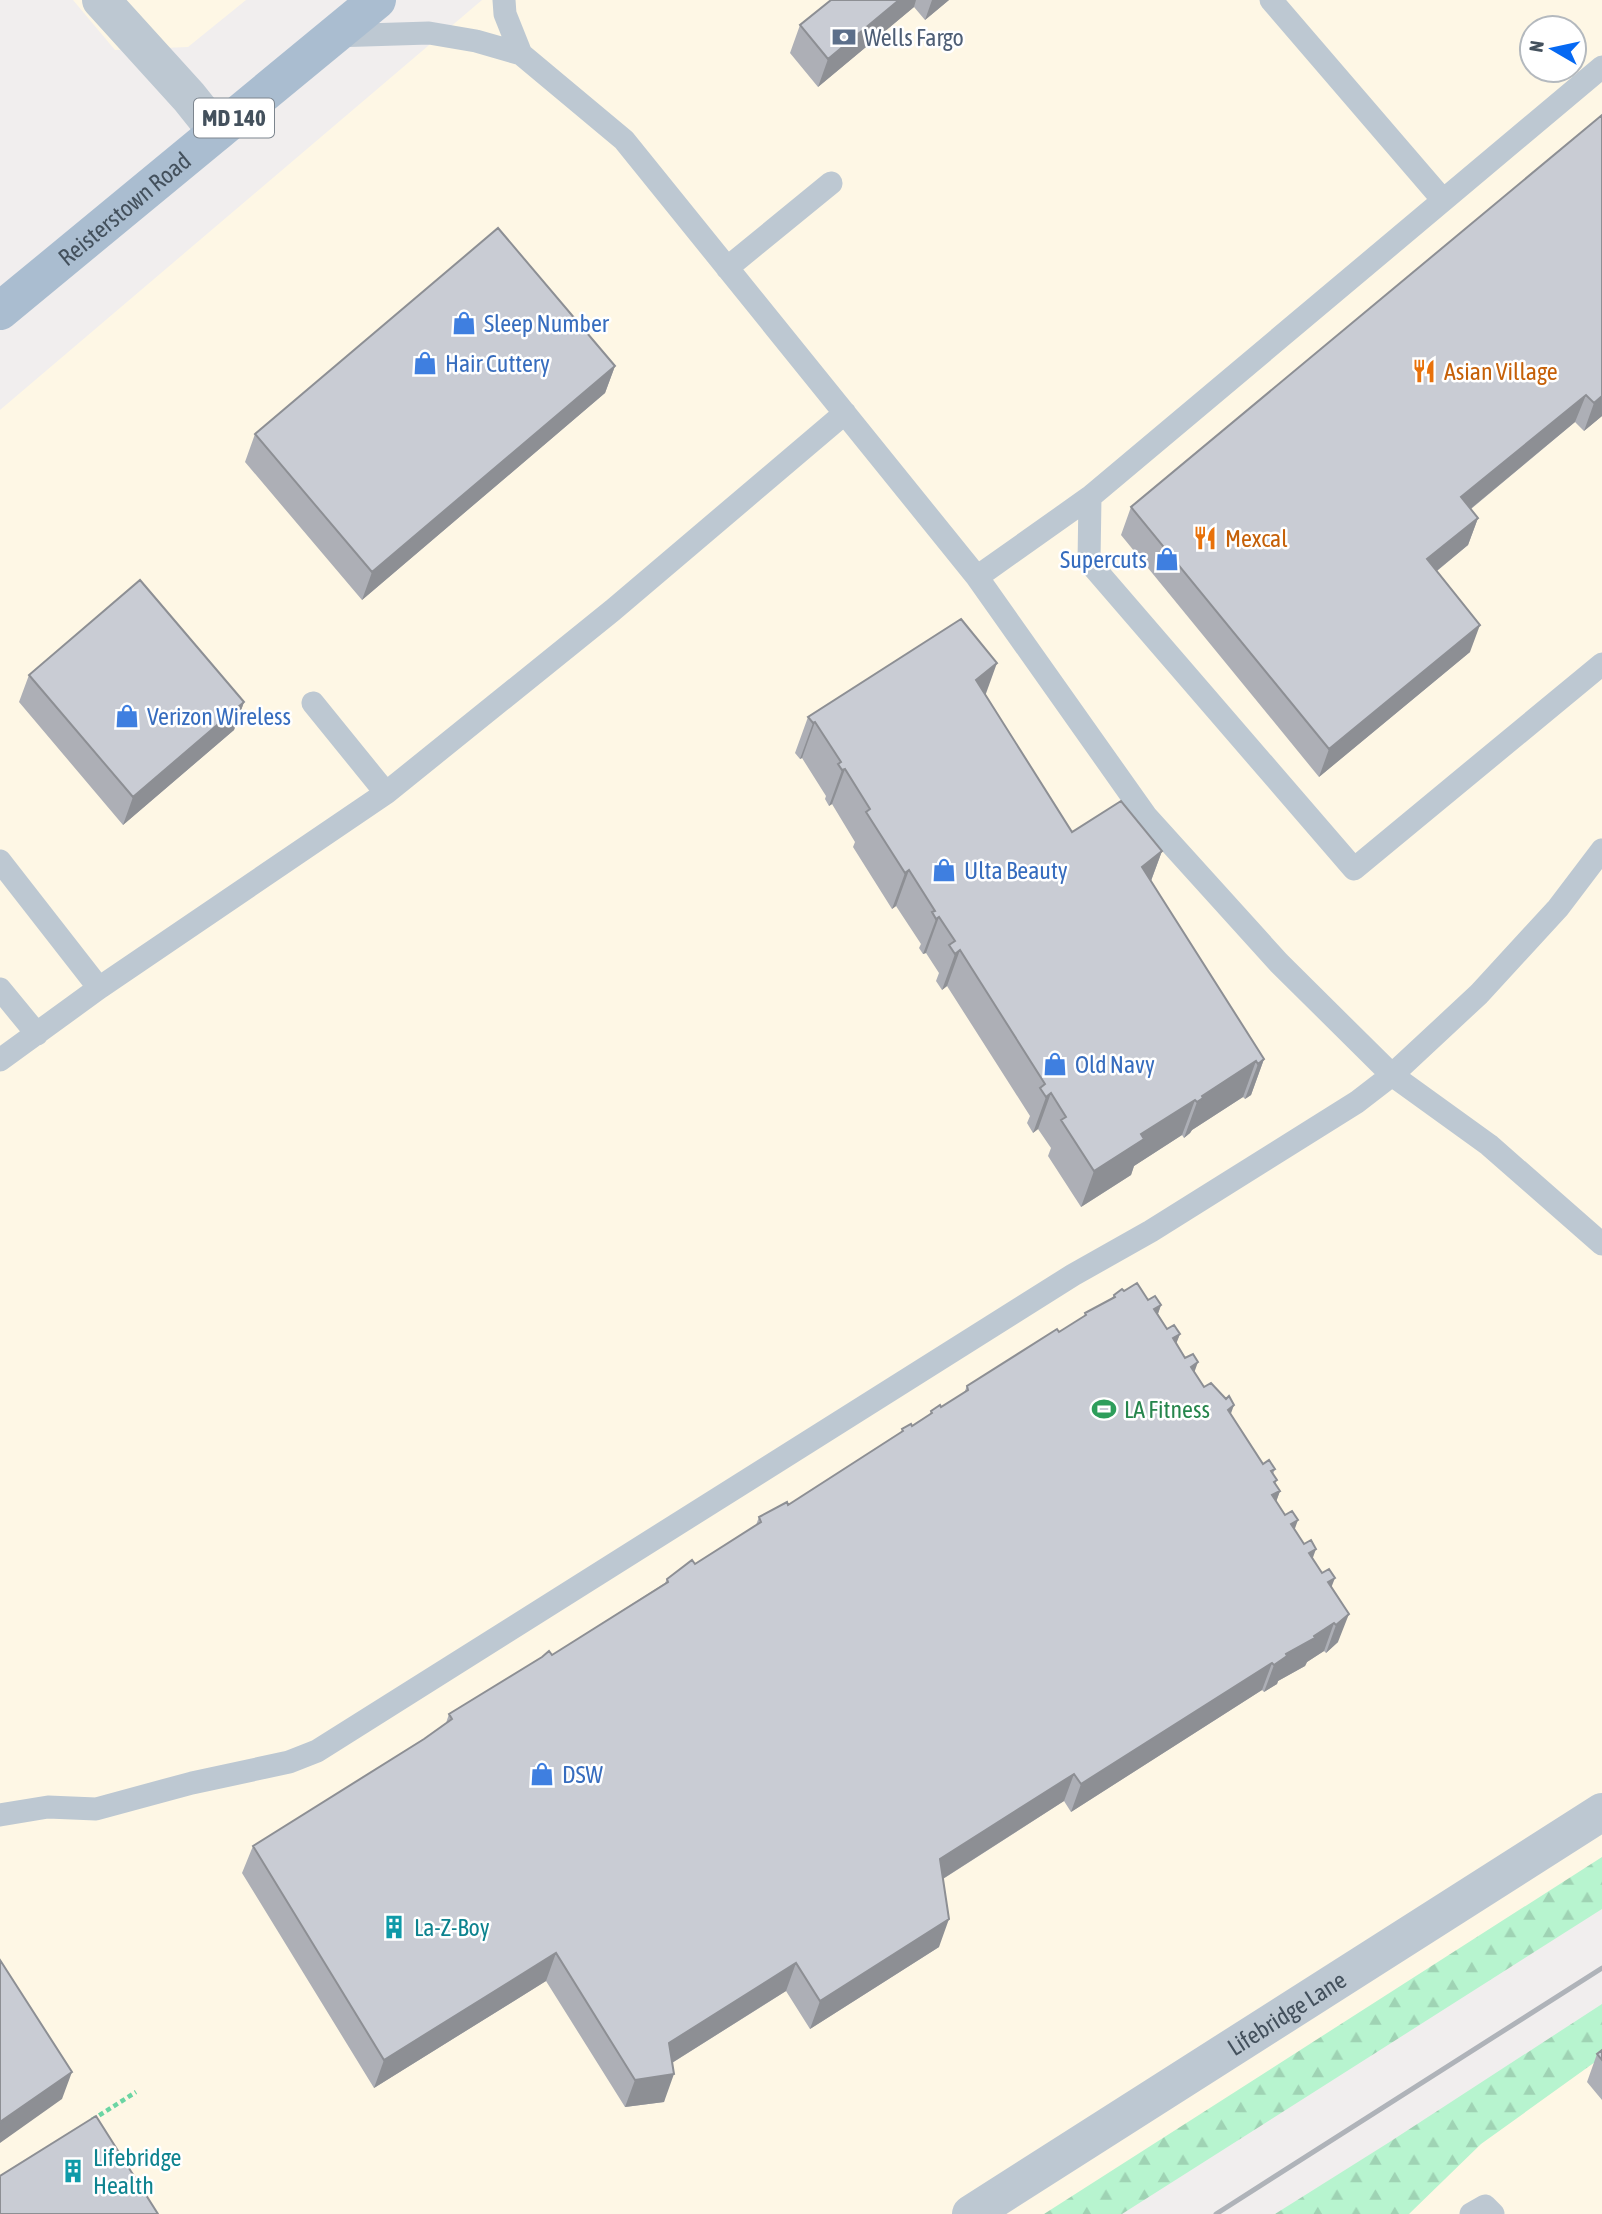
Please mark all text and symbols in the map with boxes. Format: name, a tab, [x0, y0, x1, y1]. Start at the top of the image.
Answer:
north arrow	[1518, 14, 1588, 84]
bank icon: Wells Fargo	[830, 23, 858, 51]
place label: Wells Fargo	[864, 24, 964, 51]
text: N	[1524, 39, 1548, 54]
road number: MD 140	[194, 99, 274, 138]
street label: Reisterstown Road	[53, 146, 196, 271]
shop icon: Sleep Number	[450, 309, 478, 337]
place label: Sleep Number	[484, 310, 610, 337]
shop icon: Hair Cuttery	[411, 349, 439, 377]
place label: Hair Cuttery	[445, 350, 550, 377]
restaurant icon: Asian Village	[1410, 357, 1438, 385]
place label: Asian Village	[1444, 358, 1558, 385]
restaurant icon: Mexcal	[1191, 524, 1219, 552]
place label: Mexcal	[1225, 525, 1288, 552]
shop icon: Supercuts	[1153, 545, 1181, 573]
place label: Supercuts	[1060, 546, 1147, 573]
shop icon: Verizon Wireless	[113, 702, 141, 730]
place label: Verizon Wireless	[147, 703, 291, 730]
shop icon: Ulta Beauty	[930, 856, 958, 884]
place label: Ulta Beauty	[964, 857, 1068, 884]
shop icon: Old Navy	[1041, 1050, 1069, 1078]
place label: Old Navy	[1075, 1051, 1155, 1078]
sports icon: LA Fitness	[1090, 1395, 1118, 1423]
place label: LA Fitness	[1124, 1396, 1210, 1423]
shop icon: DSW	[528, 1760, 556, 1788]
place label: DSW	[562, 1761, 604, 1788]
building icon: La-Z-Boy	[380, 1913, 408, 1941]
place label: La-Z-Boy	[414, 1914, 490, 1941]
street label: Lifebridge Lane	[1222, 1965, 1351, 2061]
place label: Lifebridge Health	[93, 2144, 181, 2199]
building icon: Lifebridge Health	[59, 2157, 87, 2185]

